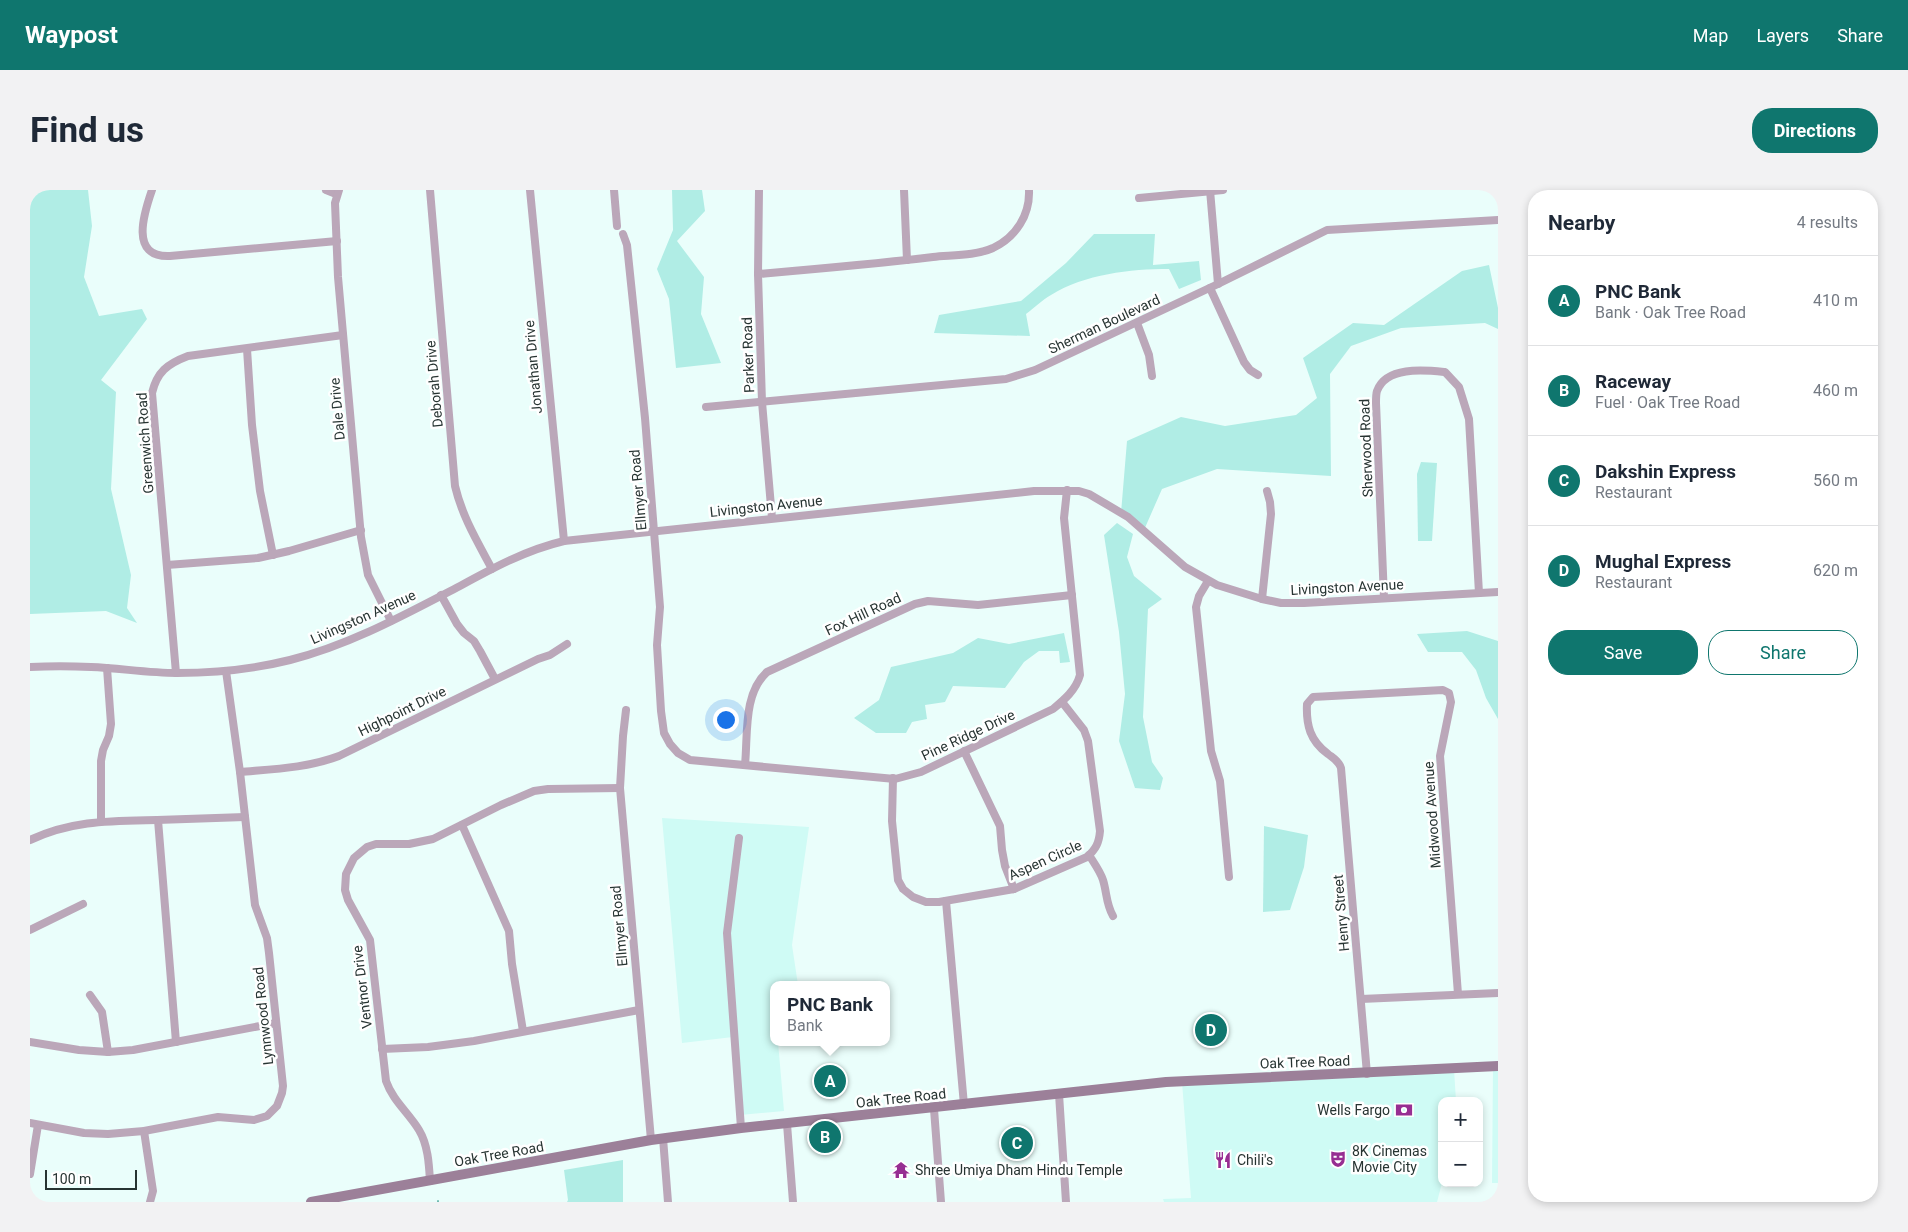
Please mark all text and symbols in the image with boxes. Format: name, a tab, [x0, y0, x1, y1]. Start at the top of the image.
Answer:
text: Waypost	[25, 21, 118, 49]
text: Map	[1693, 25, 1728, 46]
text: Layers	[1756, 25, 1809, 46]
text: Share	[1837, 25, 1883, 46]
button: Directions	[1752, 108, 1878, 153]
text: Find us	[30, 110, 144, 151]
text: Nearby	[1548, 211, 1615, 235]
text: 4 results	[1797, 213, 1858, 232]
text: PNC Bank	[1595, 280, 1681, 303]
street label: Sherman Boulevard	[1046, 291, 1162, 357]
text: A	[1559, 291, 1569, 310]
text: 410 m	[1813, 291, 1858, 310]
text: Bank · Oak Tree Road	[1595, 303, 1746, 322]
street label: Parker Road	[739, 317, 757, 393]
street label: Jonathan Drive	[521, 320, 545, 414]
street label: Deborah Drive	[422, 340, 446, 428]
text: Raceway	[1595, 370, 1671, 393]
street label: Dale Drive	[326, 377, 348, 441]
text: B	[1559, 381, 1569, 400]
text: 460 m	[1813, 381, 1858, 400]
street label: Greenwich Road	[133, 392, 157, 494]
text: Fuel · Oak Tree Road	[1595, 393, 1740, 412]
street label: Sherwood Road	[1356, 399, 1376, 497]
street label: Ellmyer Road	[626, 449, 650, 531]
text: Dakshin Express	[1595, 460, 1736, 483]
text: C	[1559, 471, 1569, 490]
text: 560 m	[1813, 471, 1858, 490]
text: Restaurant	[1595, 483, 1672, 502]
street label: Livingston Avenue	[709, 492, 823, 520]
text: Mughal Express	[1595, 550, 1731, 573]
text: D	[1559, 561, 1569, 580]
text: 620 m	[1813, 561, 1858, 580]
text: Restaurant	[1595, 573, 1672, 592]
street label: Livingston Avenue	[1290, 576, 1404, 598]
street label: Livingston Avenue	[308, 587, 418, 647]
street label: Fox Hill Road	[823, 589, 903, 639]
button: Save	[1548, 630, 1698, 675]
button: Share	[1708, 630, 1858, 675]
street label: Highpoint Drive	[356, 683, 448, 739]
street label: Pine Ridge Drive	[919, 706, 1017, 764]
your location	[713, 707, 739, 733]
street label: Midwood Avenue	[1420, 761, 1444, 869]
street label: Aspen Circle	[1006, 837, 1084, 883]
street label: Henry Street	[1330, 874, 1352, 952]
street label: Ellmyer Road	[607, 885, 631, 967]
street label: Ventnor Drive	[349, 944, 375, 1030]
street label: Lynnwood Road	[250, 966, 276, 1066]
popup	[770, 981, 890, 1046]
text: PNC Bank	[787, 993, 873, 1016]
pin: D	[1195, 1011, 1227, 1049]
text: Bank	[787, 1016, 823, 1035]
street label: Oak Tree Road	[1260, 1052, 1350, 1072]
pin: A	[814, 1062, 846, 1100]
street label: Oak Tree Road	[855, 1085, 947, 1111]
map controls	[1438, 1097, 1483, 1187]
button: +	[1438, 1097, 1483, 1142]
bank icon: Wells Fargo	[1394, 1100, 1414, 1120]
place label: Wells Fargo	[1317, 1102, 1390, 1118]
pin: B	[809, 1118, 841, 1156]
pin: C	[1001, 1124, 1033, 1162]
street label: Oak Tree Road	[453, 1138, 545, 1170]
button: −	[1438, 1142, 1483, 1187]
place label: 8K Cinemas Movie City	[1352, 1143, 1427, 1175]
theatre icon: 8K Cinemas Movie City	[1328, 1149, 1348, 1169]
restaurant icon: Chili's	[1213, 1150, 1233, 1170]
place label: Chili's	[1237, 1152, 1273, 1168]
temple icon: Shree Umiya Dham Hindu Temple	[891, 1160, 911, 1180]
place label: Shree Umiya Dham Hindu Temple	[915, 1162, 1123, 1178]
scale bar	[45, 1167, 138, 1190]
text: 100 m	[52, 1171, 91, 1187]

